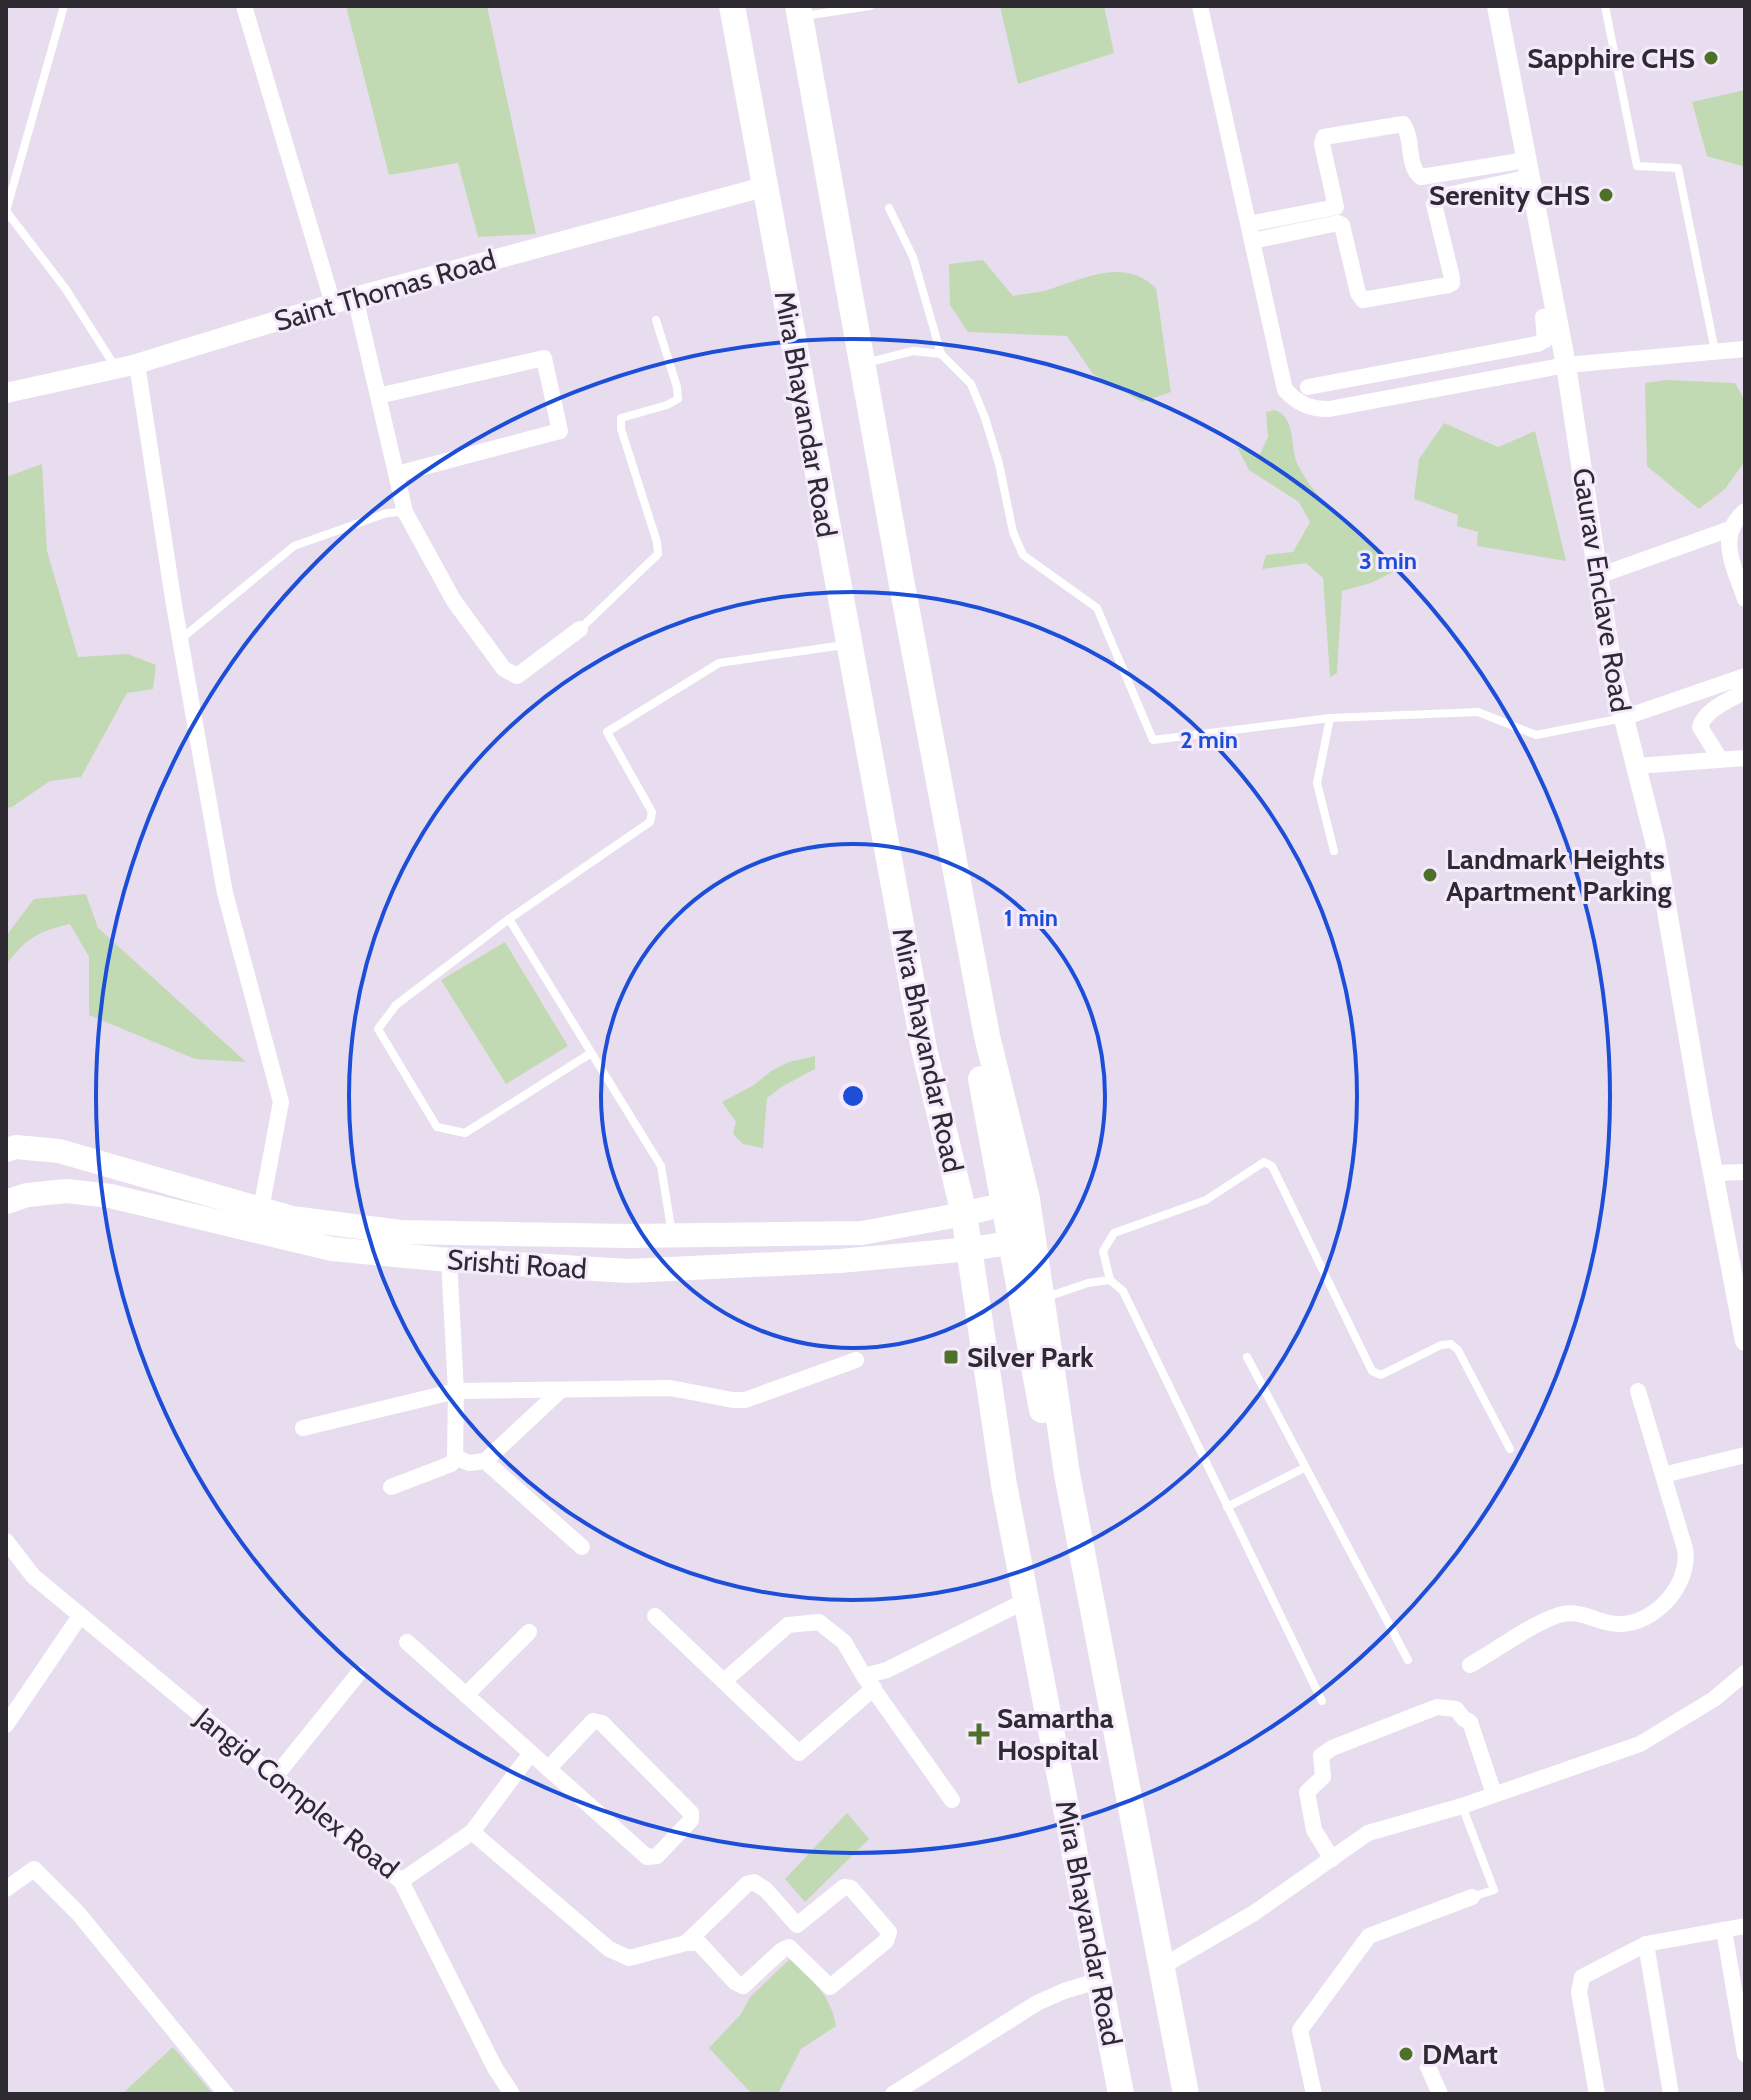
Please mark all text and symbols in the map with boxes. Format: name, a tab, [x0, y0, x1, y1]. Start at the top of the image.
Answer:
place label: Sapphire CHS	[1527, 41, 1695, 75]
marker: Sapphire CHS	[1702, 49, 1720, 67]
place label: Serenity CHS	[1429, 178, 1590, 212]
marker: Serenity CHS	[1597, 186, 1615, 204]
street label: Saint Thomas Road	[270, 242, 500, 338]
street label: Mira Bhayandar Road	[768, 288, 844, 540]
street label: Gaurav Enclave Road	[1566, 466, 1638, 714]
text: 3 min	[1359, 546, 1417, 575]
text: 2 min	[1180, 725, 1238, 754]
place label: Landmark Heights Apartment Parking	[1446, 842, 1672, 908]
marker: Landmark Heights Apartment Parking	[1421, 866, 1439, 884]
text: 1 min	[1004, 903, 1058, 932]
street label: Mira Bhayandar Road	[885, 925, 971, 1175]
centre of rings	[839, 1082, 867, 1110]
street label: Srishti Road	[446, 1242, 588, 1286]
place label: Silver Park	[967, 1340, 1094, 1374]
marker: Silver Park	[942, 1348, 960, 1366]
street label: Jangid Complex Road	[188, 1700, 405, 1885]
place label: Samartha Hospital	[997, 1701, 1114, 1767]
marker: Samartha Hospital	[968, 1723, 990, 1745]
street label: Mira Bhayandar Road	[1049, 1797, 1129, 2049]
place label: DMart	[1422, 2037, 1498, 2071]
marker: DMart	[1397, 2045, 1415, 2063]

